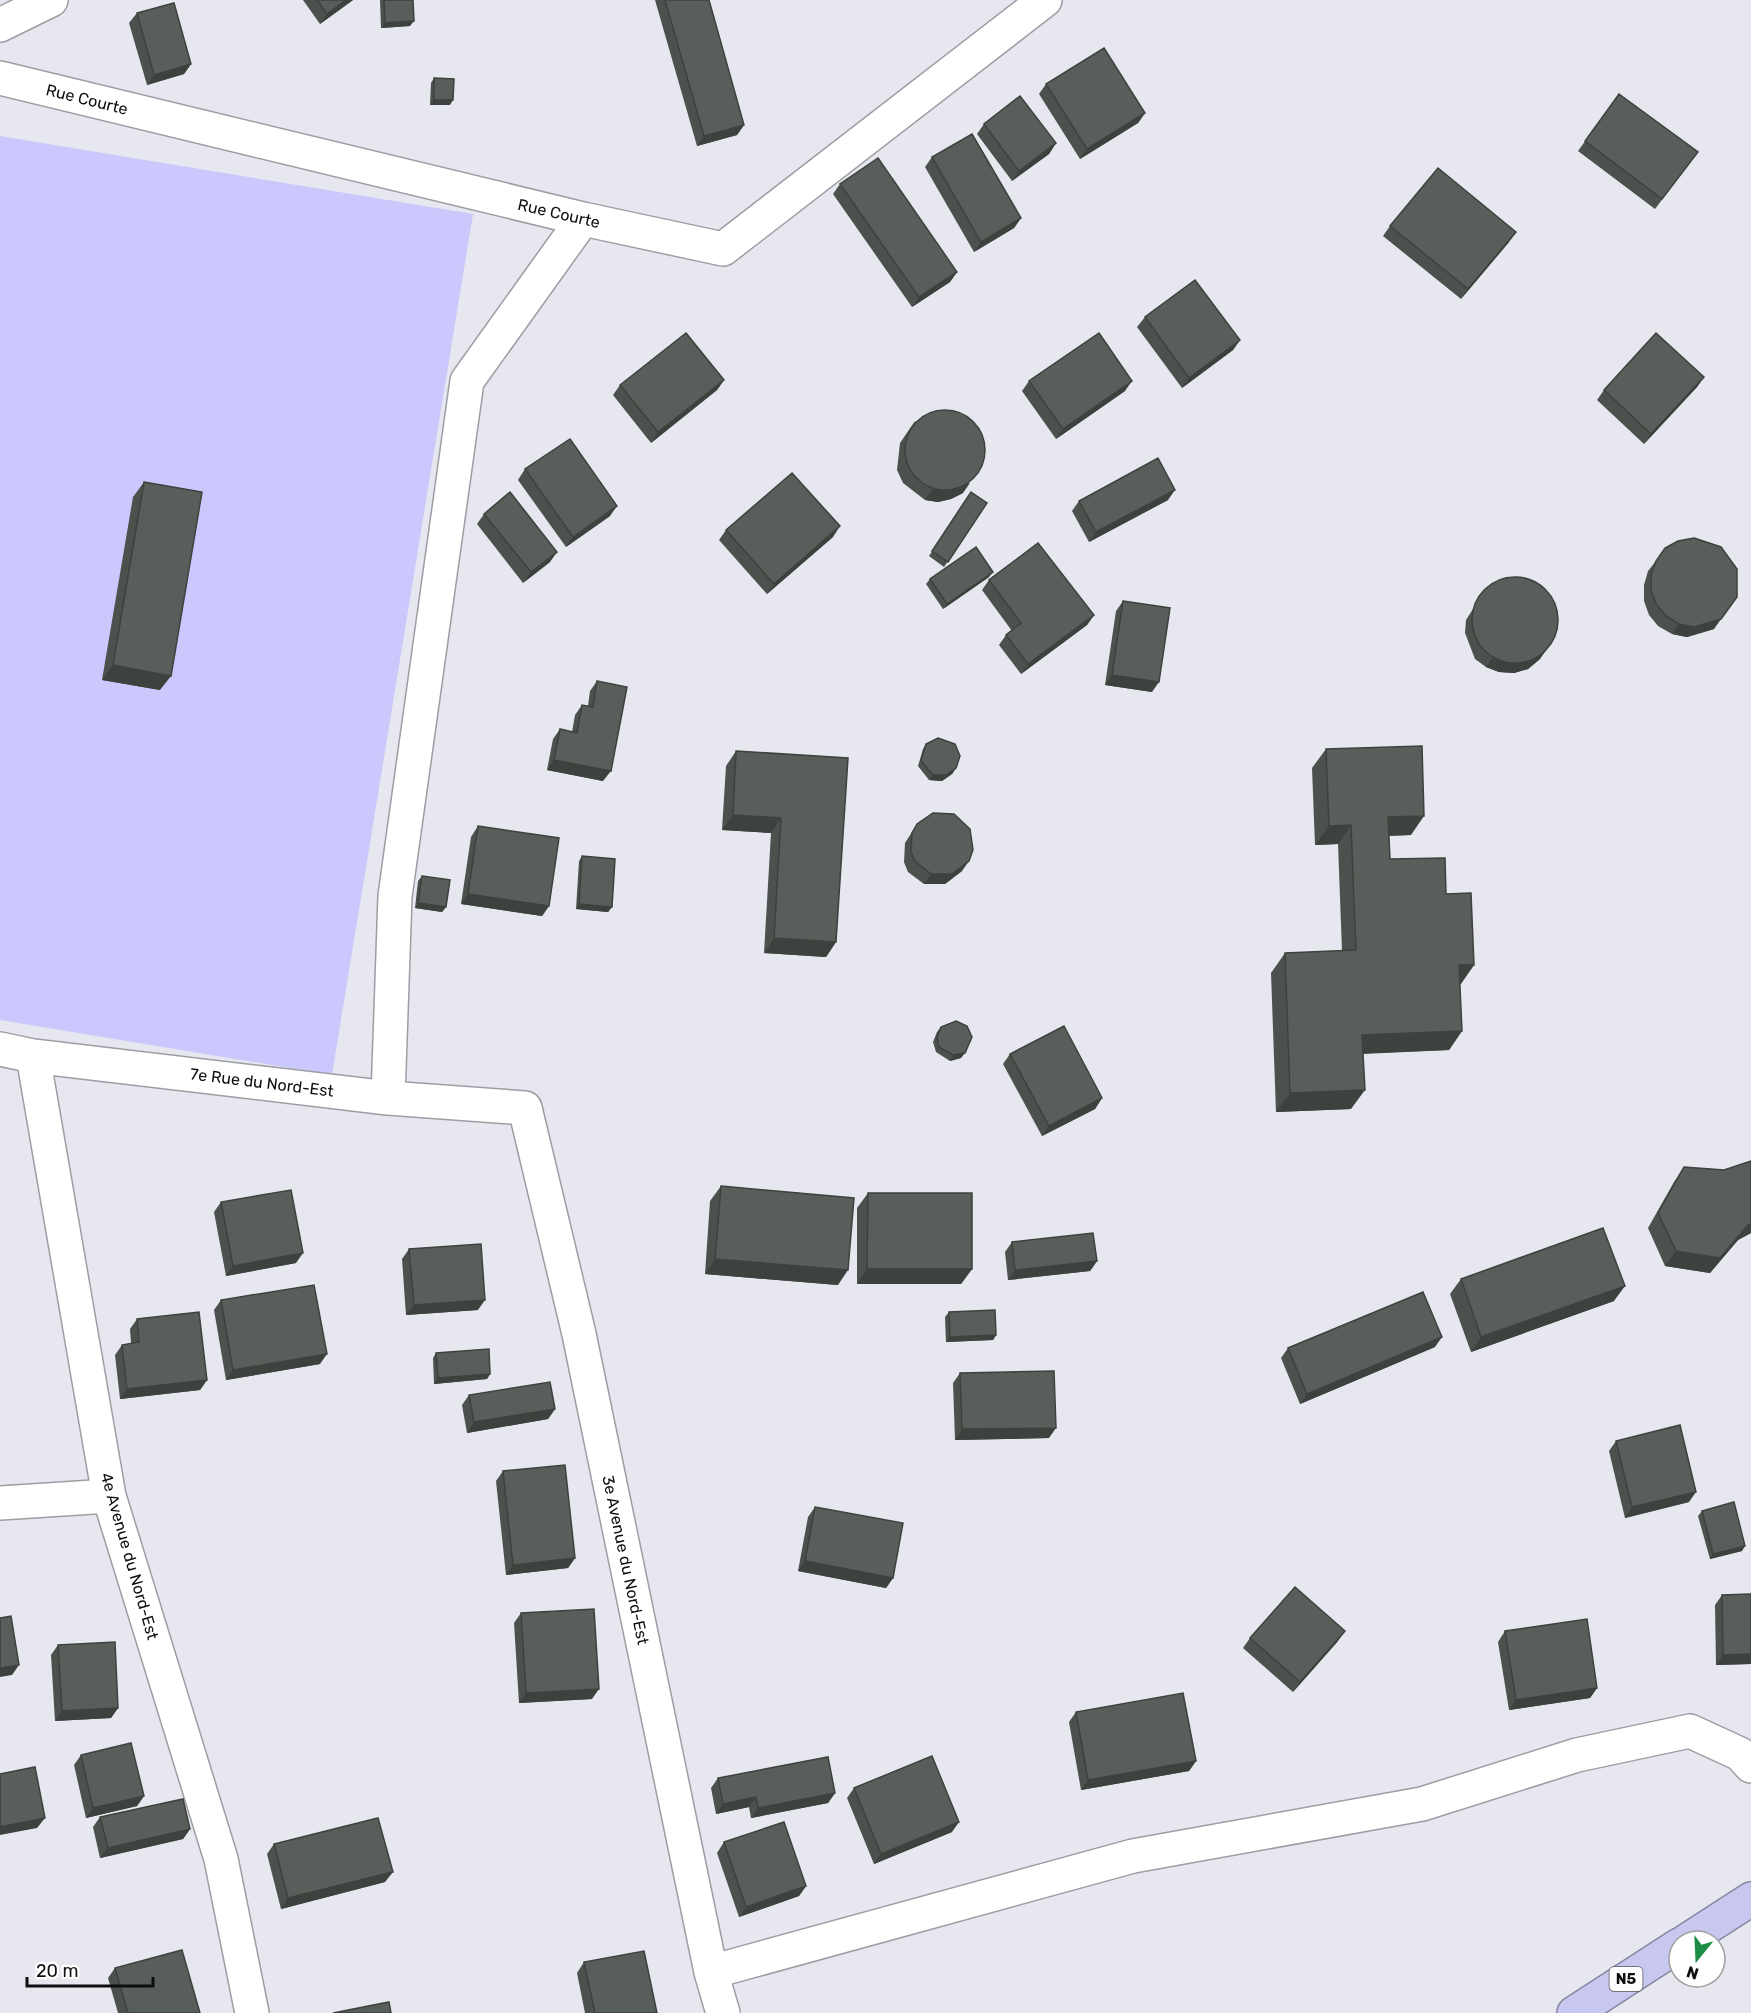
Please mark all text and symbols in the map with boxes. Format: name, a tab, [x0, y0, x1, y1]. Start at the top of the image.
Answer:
street label: Rue Courte	[44, 80, 130, 119]
street label: Rue Courte	[516, 195, 602, 232]
street label: 7e Rue du Nord-Est	[189, 1064, 335, 1101]
street label: 4e Avenue du Nord-Est	[97, 1470, 162, 1642]
street label: 3e Avenue du Nord-Est	[598, 1474, 653, 1646]
north arrow	[1667, 1929, 1727, 1989]
scale bar	[27, 1950, 153, 1988]
text: 20 m	[36, 1960, 78, 1982]
text: N	[1684, 1962, 1701, 1984]
road number: N5	[1610, 1967, 1642, 1991]

